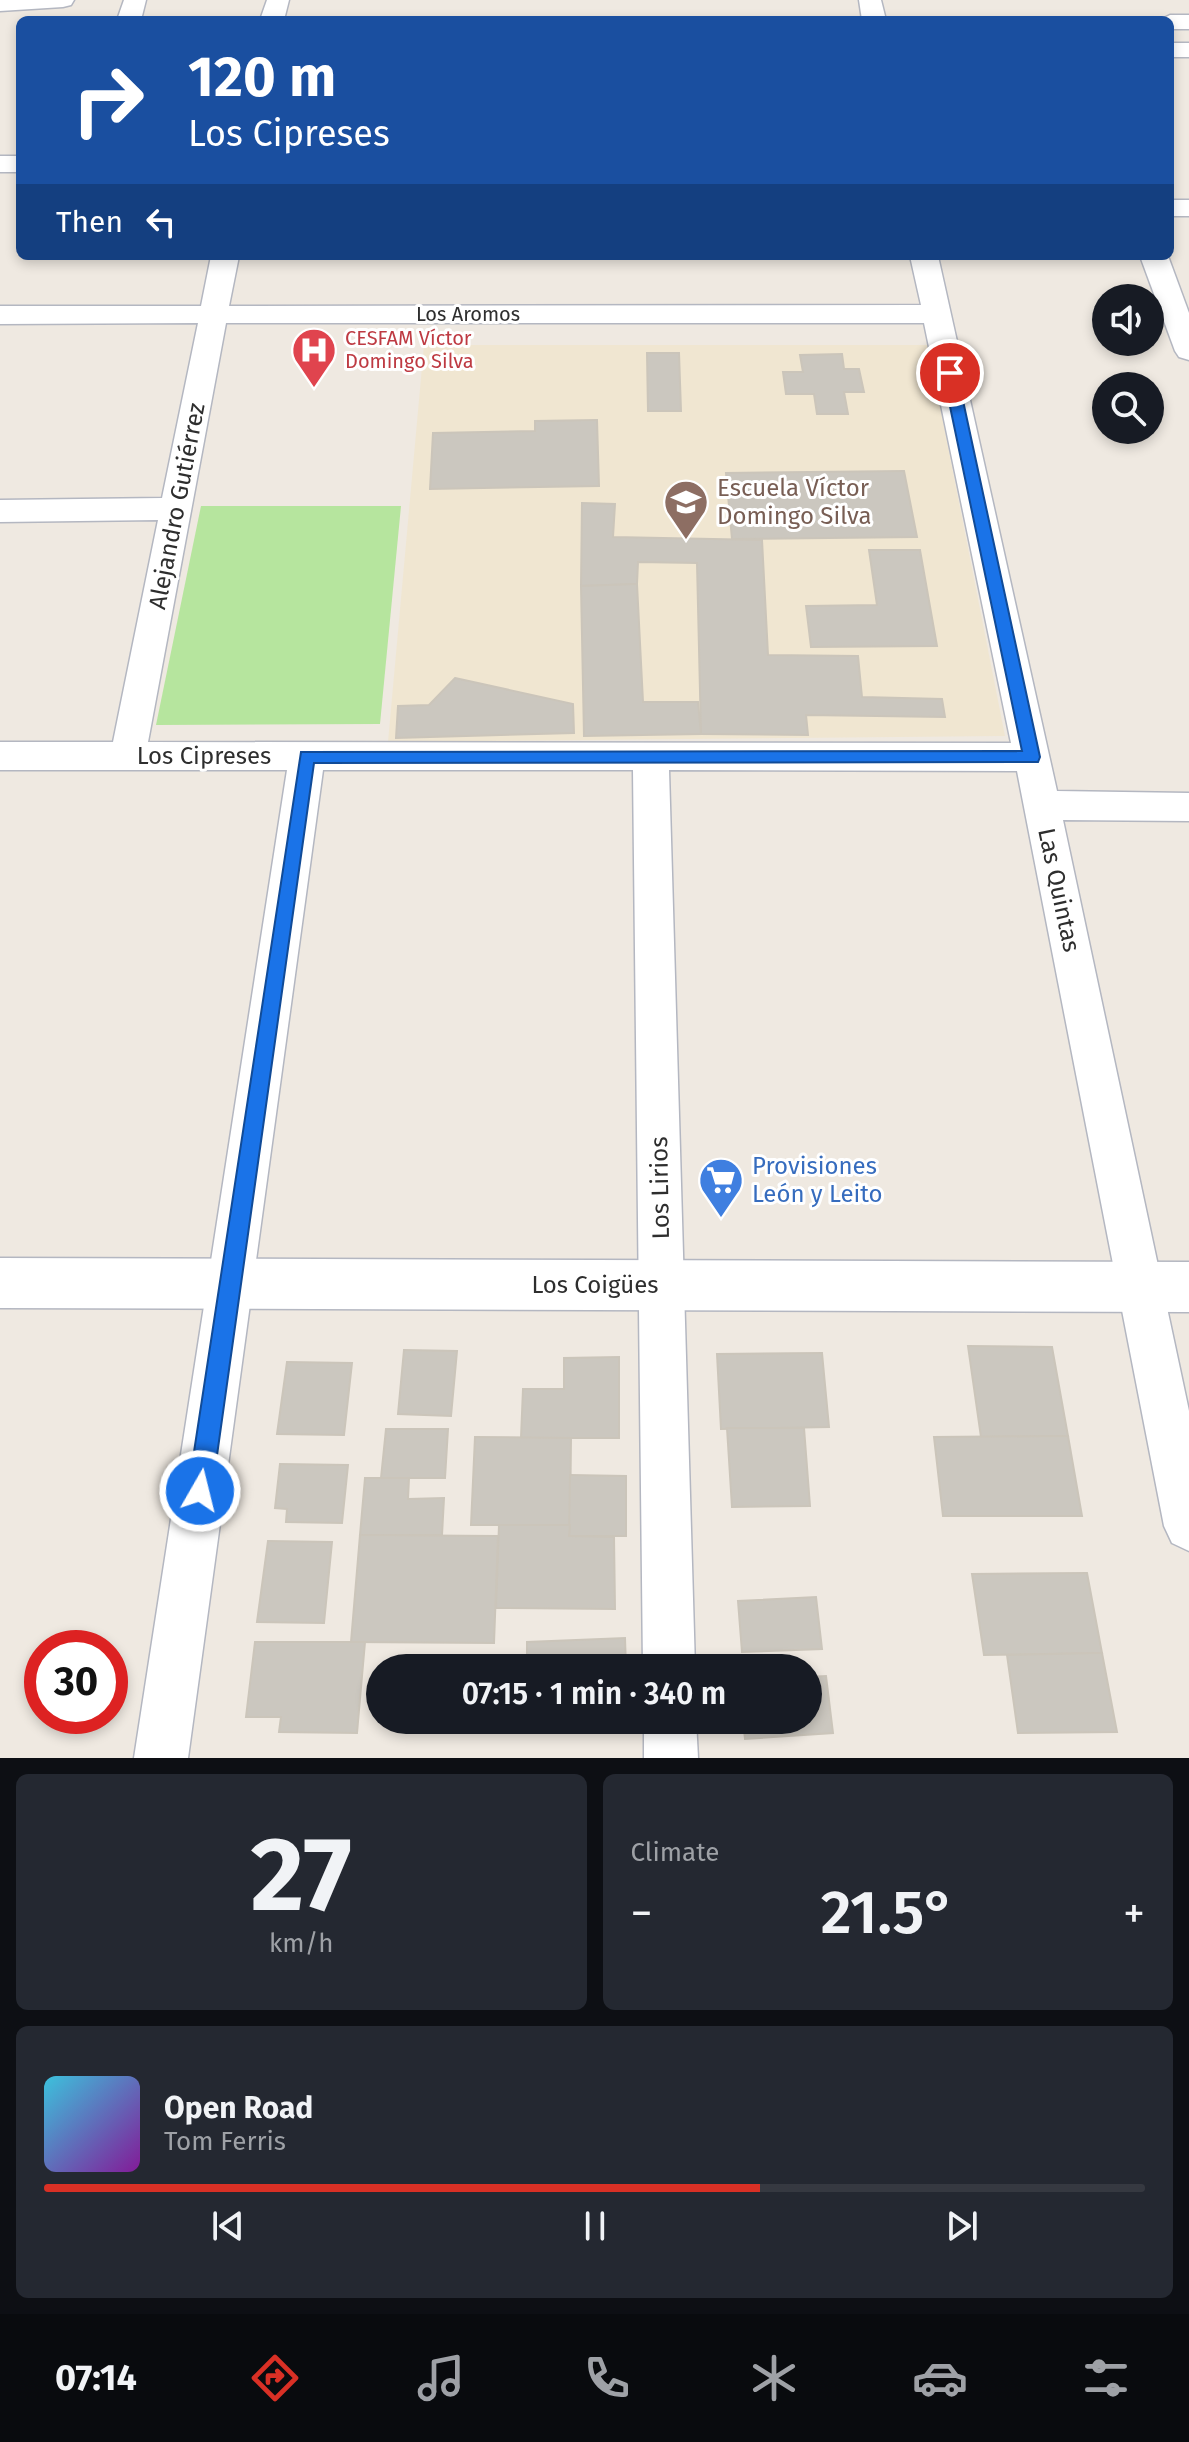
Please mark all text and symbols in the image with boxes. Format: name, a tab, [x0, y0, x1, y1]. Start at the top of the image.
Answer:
text: 120 m	[188, 44, 336, 111]
icon: right	[56, 48, 160, 152]
text: Los Cipreses	[188, 112, 390, 156]
icon: left	[139, 200, 183, 244]
text: Then	[56, 204, 123, 240]
map controls	[1092, 284, 1164, 444]
button: sound	[1092, 284, 1164, 356]
street label: Los Aromos	[416, 302, 520, 326]
hospital icon: CESFAM Víctor Domingo Silva	[290, 326, 338, 389]
place label: CESFAM Víctor Domingo Silva	[345, 326, 474, 373]
pin	[916, 339, 984, 407]
icon: arrive	[928, 351, 972, 395]
button: search	[1092, 372, 1164, 444]
street label: Alejandro Gutiérrez	[143, 400, 211, 612]
place label: Escuela Víctor Domingo Silva	[717, 474, 871, 530]
school or university icon: Escuela Víctor Domingo Silva	[662, 478, 710, 541]
street label: Los Cipreses	[137, 742, 271, 770]
street label: Las Quintas	[1032, 825, 1086, 955]
street label: Los Lirios	[645, 1136, 675, 1240]
place label: Provisiones León y Leito	[752, 1152, 883, 1208]
supermarket icon: Provisiones León y Leito	[697, 1156, 745, 1219]
street label: Los Coigües	[531, 1271, 659, 1299]
position arrow	[158, 1449, 242, 1533]
speed limit sign: 30	[24, 1630, 128, 1734]
text: 07:15 · 1 min · 340 m	[462, 1676, 726, 1712]
text: 27	[251, 1813, 352, 1938]
text: Climate	[631, 1837, 719, 1868]
text: 21.5°	[821, 1877, 955, 1949]
text: −	[631, 1887, 653, 1940]
text: +	[1123, 1887, 1145, 1940]
text: km/h	[269, 1928, 333, 1959]
text: Open Road	[164, 2090, 313, 2126]
text: Tom Ferris	[164, 2126, 286, 2157]
icon: previous	[206, 2204, 250, 2248]
icon: pause	[573, 2204, 617, 2248]
icon: next	[940, 2204, 984, 2248]
icon: directions	[247, 2350, 303, 2406]
icon: music	[413, 2350, 469, 2406]
icon: phone	[579, 2350, 635, 2406]
icon: climate	[746, 2350, 802, 2406]
icon: car	[912, 2350, 968, 2406]
icon: filters	[1078, 2350, 1134, 2406]
text: 07:14	[55, 2356, 137, 2400]

